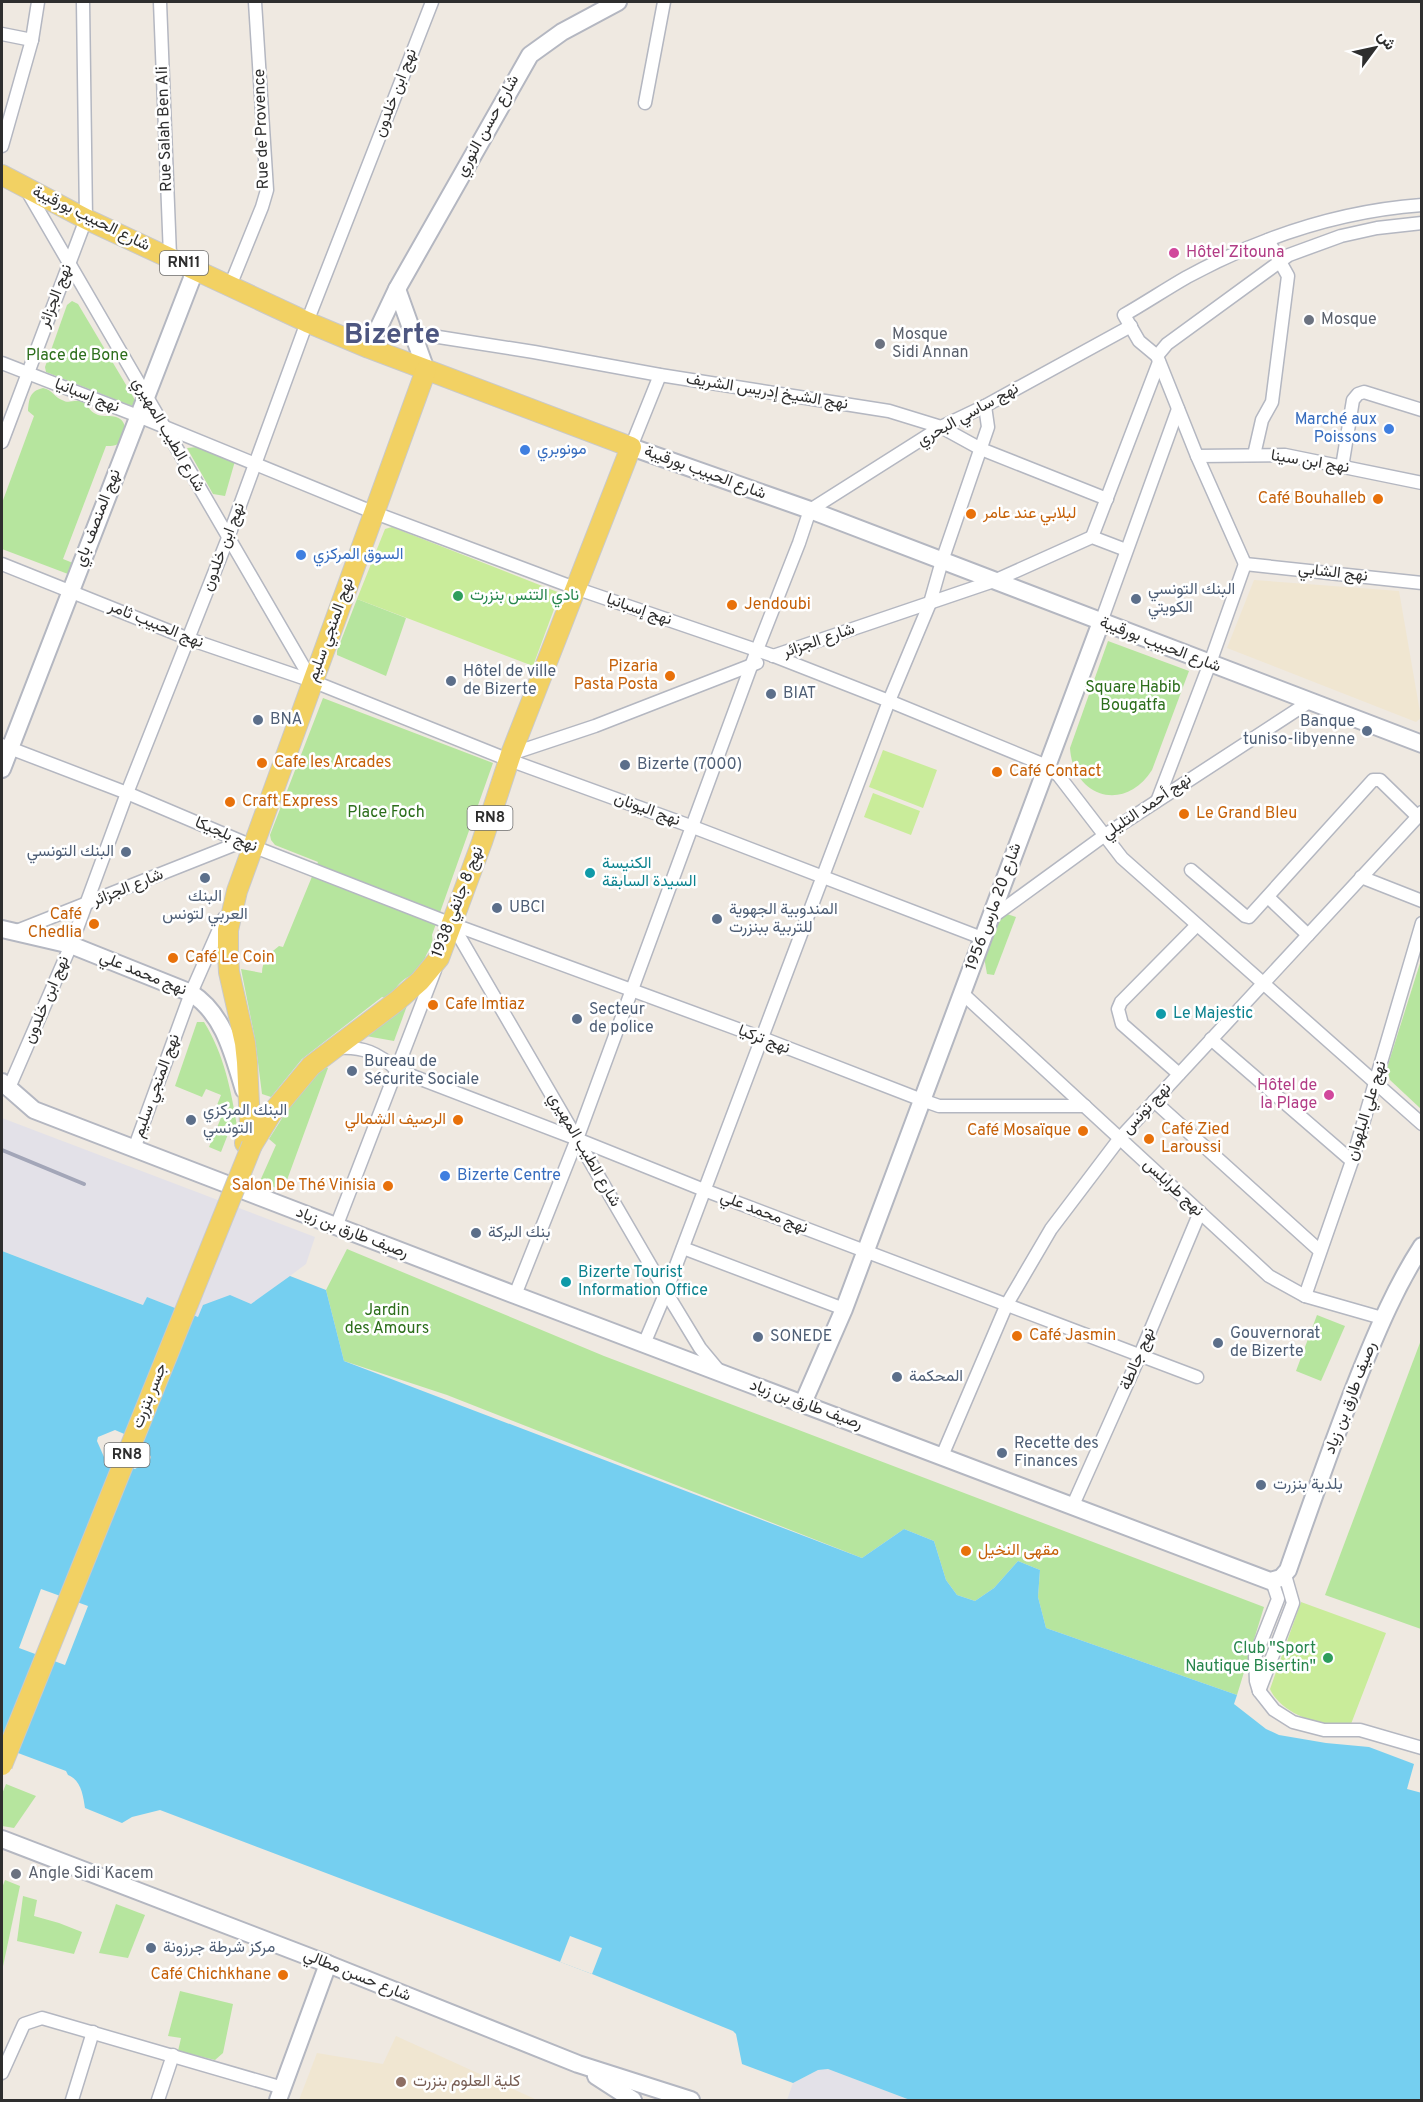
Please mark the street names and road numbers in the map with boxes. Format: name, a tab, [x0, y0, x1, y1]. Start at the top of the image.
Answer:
street label: نهج ابن خلدون	[370, 46, 422, 140]
street label: Rue Salah Ben Ali	[153, 66, 177, 192]
street label: Rue de Provence	[250, 68, 274, 190]
street label: شارع حسن النوري	[452, 72, 526, 181]
street label: شارع الحبيب بورقيبة	[29, 182, 153, 256]
road number: RN11	[160, 251, 208, 275]
street label: نهج الجزائر	[34, 261, 77, 332]
street label: نهج الشيخ إدريس الشريف	[685, 369, 849, 415]
street label: نهج إسبانيا	[52, 374, 122, 418]
street label: شارع الطيب المهيري	[125, 374, 209, 497]
street label: نهج ساسي البحري	[914, 379, 1023, 453]
street label: شارع الحبيب بورقيبة	[641, 442, 769, 504]
street label: نهج ابن سينا	[1269, 446, 1351, 478]
street label: نهج المنصف باي	[70, 466, 128, 570]
street label: نهج ابن خلدون	[198, 500, 250, 594]
street label: نهج الشابي	[1297, 559, 1369, 589]
street label: نهج المنجي سليم	[303, 575, 361, 685]
street label: نهج إسبانيا	[604, 589, 674, 631]
street label: نهج الحبيب ثامر	[105, 596, 206, 653]
street label: شارع الحبيب بورقيبة	[1097, 613, 1223, 677]
street label: شارع الجزائر	[779, 619, 858, 663]
street label: نهج أحمد التليلي	[1098, 770, 1197, 846]
street label: نهج اليونان	[611, 789, 683, 831]
road number: RN8	[468, 806, 512, 830]
street label: نهج بلجيكا	[192, 813, 260, 857]
street label: شارع 20 مارس 1956	[962, 840, 1026, 974]
street label: نهج 8 جانفي 1938	[428, 844, 490, 961]
street label: شارع الجزائر	[89, 865, 167, 912]
street label: نهج محمد علي	[96, 947, 189, 1002]
street label: نهج ابن خلدون	[20, 953, 74, 1047]
street label: نهج تركيا	[735, 1021, 793, 1059]
street label: نهج المنجي سليم	[129, 1031, 187, 1141]
street label: نهج علي البلهوان	[1342, 1059, 1394, 1164]
street label: نهج تونس	[1118, 1079, 1176, 1139]
street label: شارع الطيب المهيري	[541, 1089, 625, 1212]
street label: نهج طرابلس	[1138, 1155, 1208, 1221]
street label: نهج محمد علي	[717, 1187, 811, 1241]
street label: رصيف طارق بن زياد	[293, 1202, 411, 1264]
street label: نهج جالطة	[1116, 1325, 1160, 1393]
street label: رصيف طارق بن زياد	[1320, 1339, 1382, 1457]
street label: جسر بنزرت	[128, 1360, 172, 1431]
street label: رصيف طارق بن زياد	[747, 1375, 865, 1435]
road number: RN8	[104, 1443, 150, 1467]
street label: شارع حسن مطالي	[300, 1945, 414, 2008]

